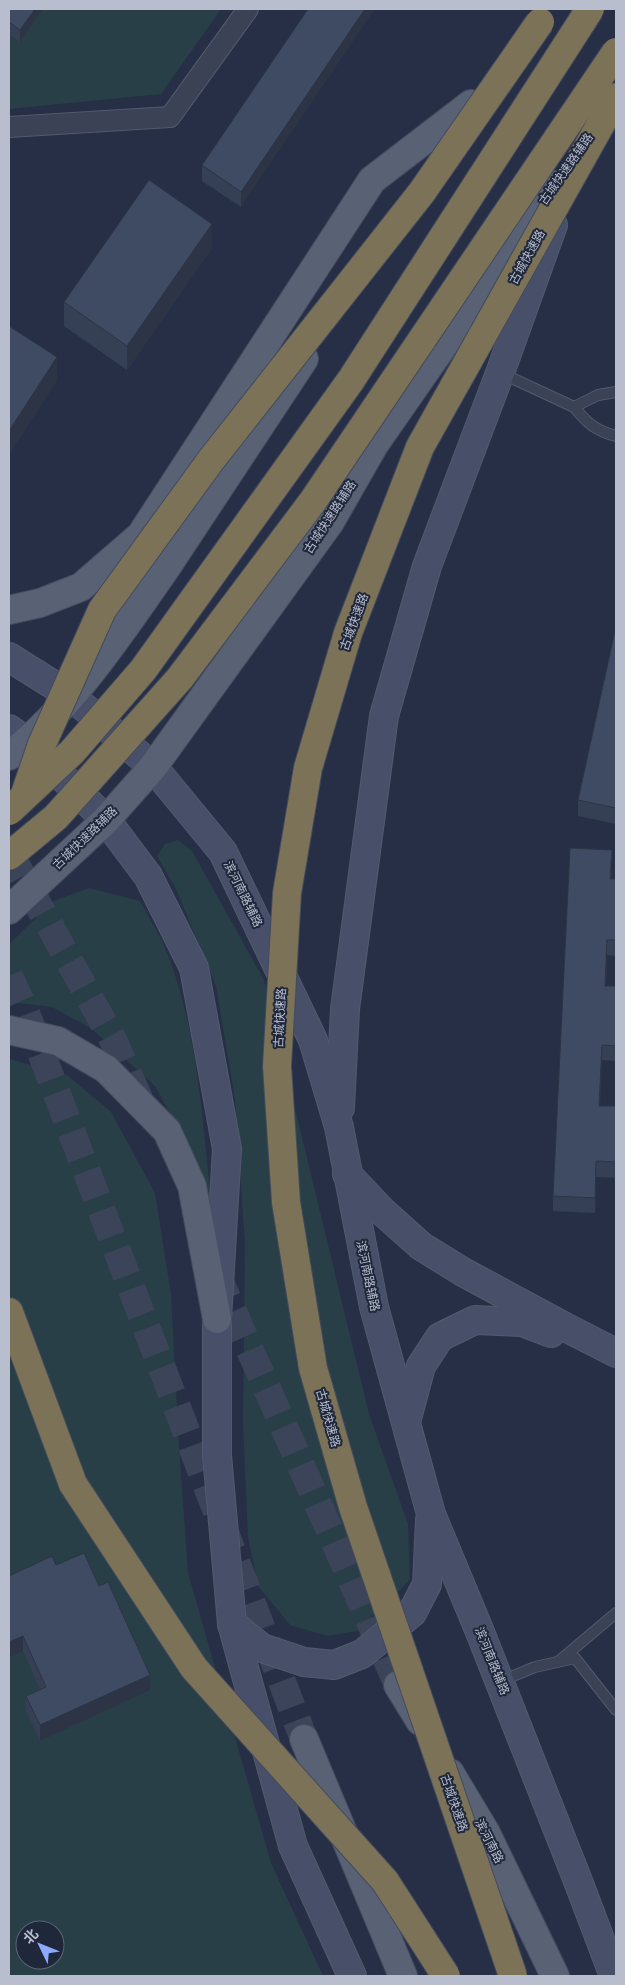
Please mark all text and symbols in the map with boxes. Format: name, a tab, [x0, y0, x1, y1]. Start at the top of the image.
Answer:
street label: 古城快速路辅路	[535, 130, 596, 207]
street label: 古城快速路	[505, 227, 548, 287]
street label: 古城快速路辅路	[300, 477, 359, 556]
street label: 古城快速路	[336, 591, 371, 653]
street label: 古城快速路辅路	[49, 803, 120, 872]
street label: 滨河南路辅路	[221, 858, 266, 929]
street label: 古城快速路	[270, 988, 289, 1048]
street label: 滨河南路辅路	[354, 1239, 383, 1313]
street label: 古城快速路	[313, 1387, 344, 1449]
street label: 滨河南路辅路	[472, 1625, 513, 1697]
street label: 古城快速路	[438, 1772, 471, 1834]
street label: 滨河南路	[472, 1816, 507, 1866]
north arrow	[15, 1920, 65, 1970]
text: 北	[19, 1925, 42, 1947]

